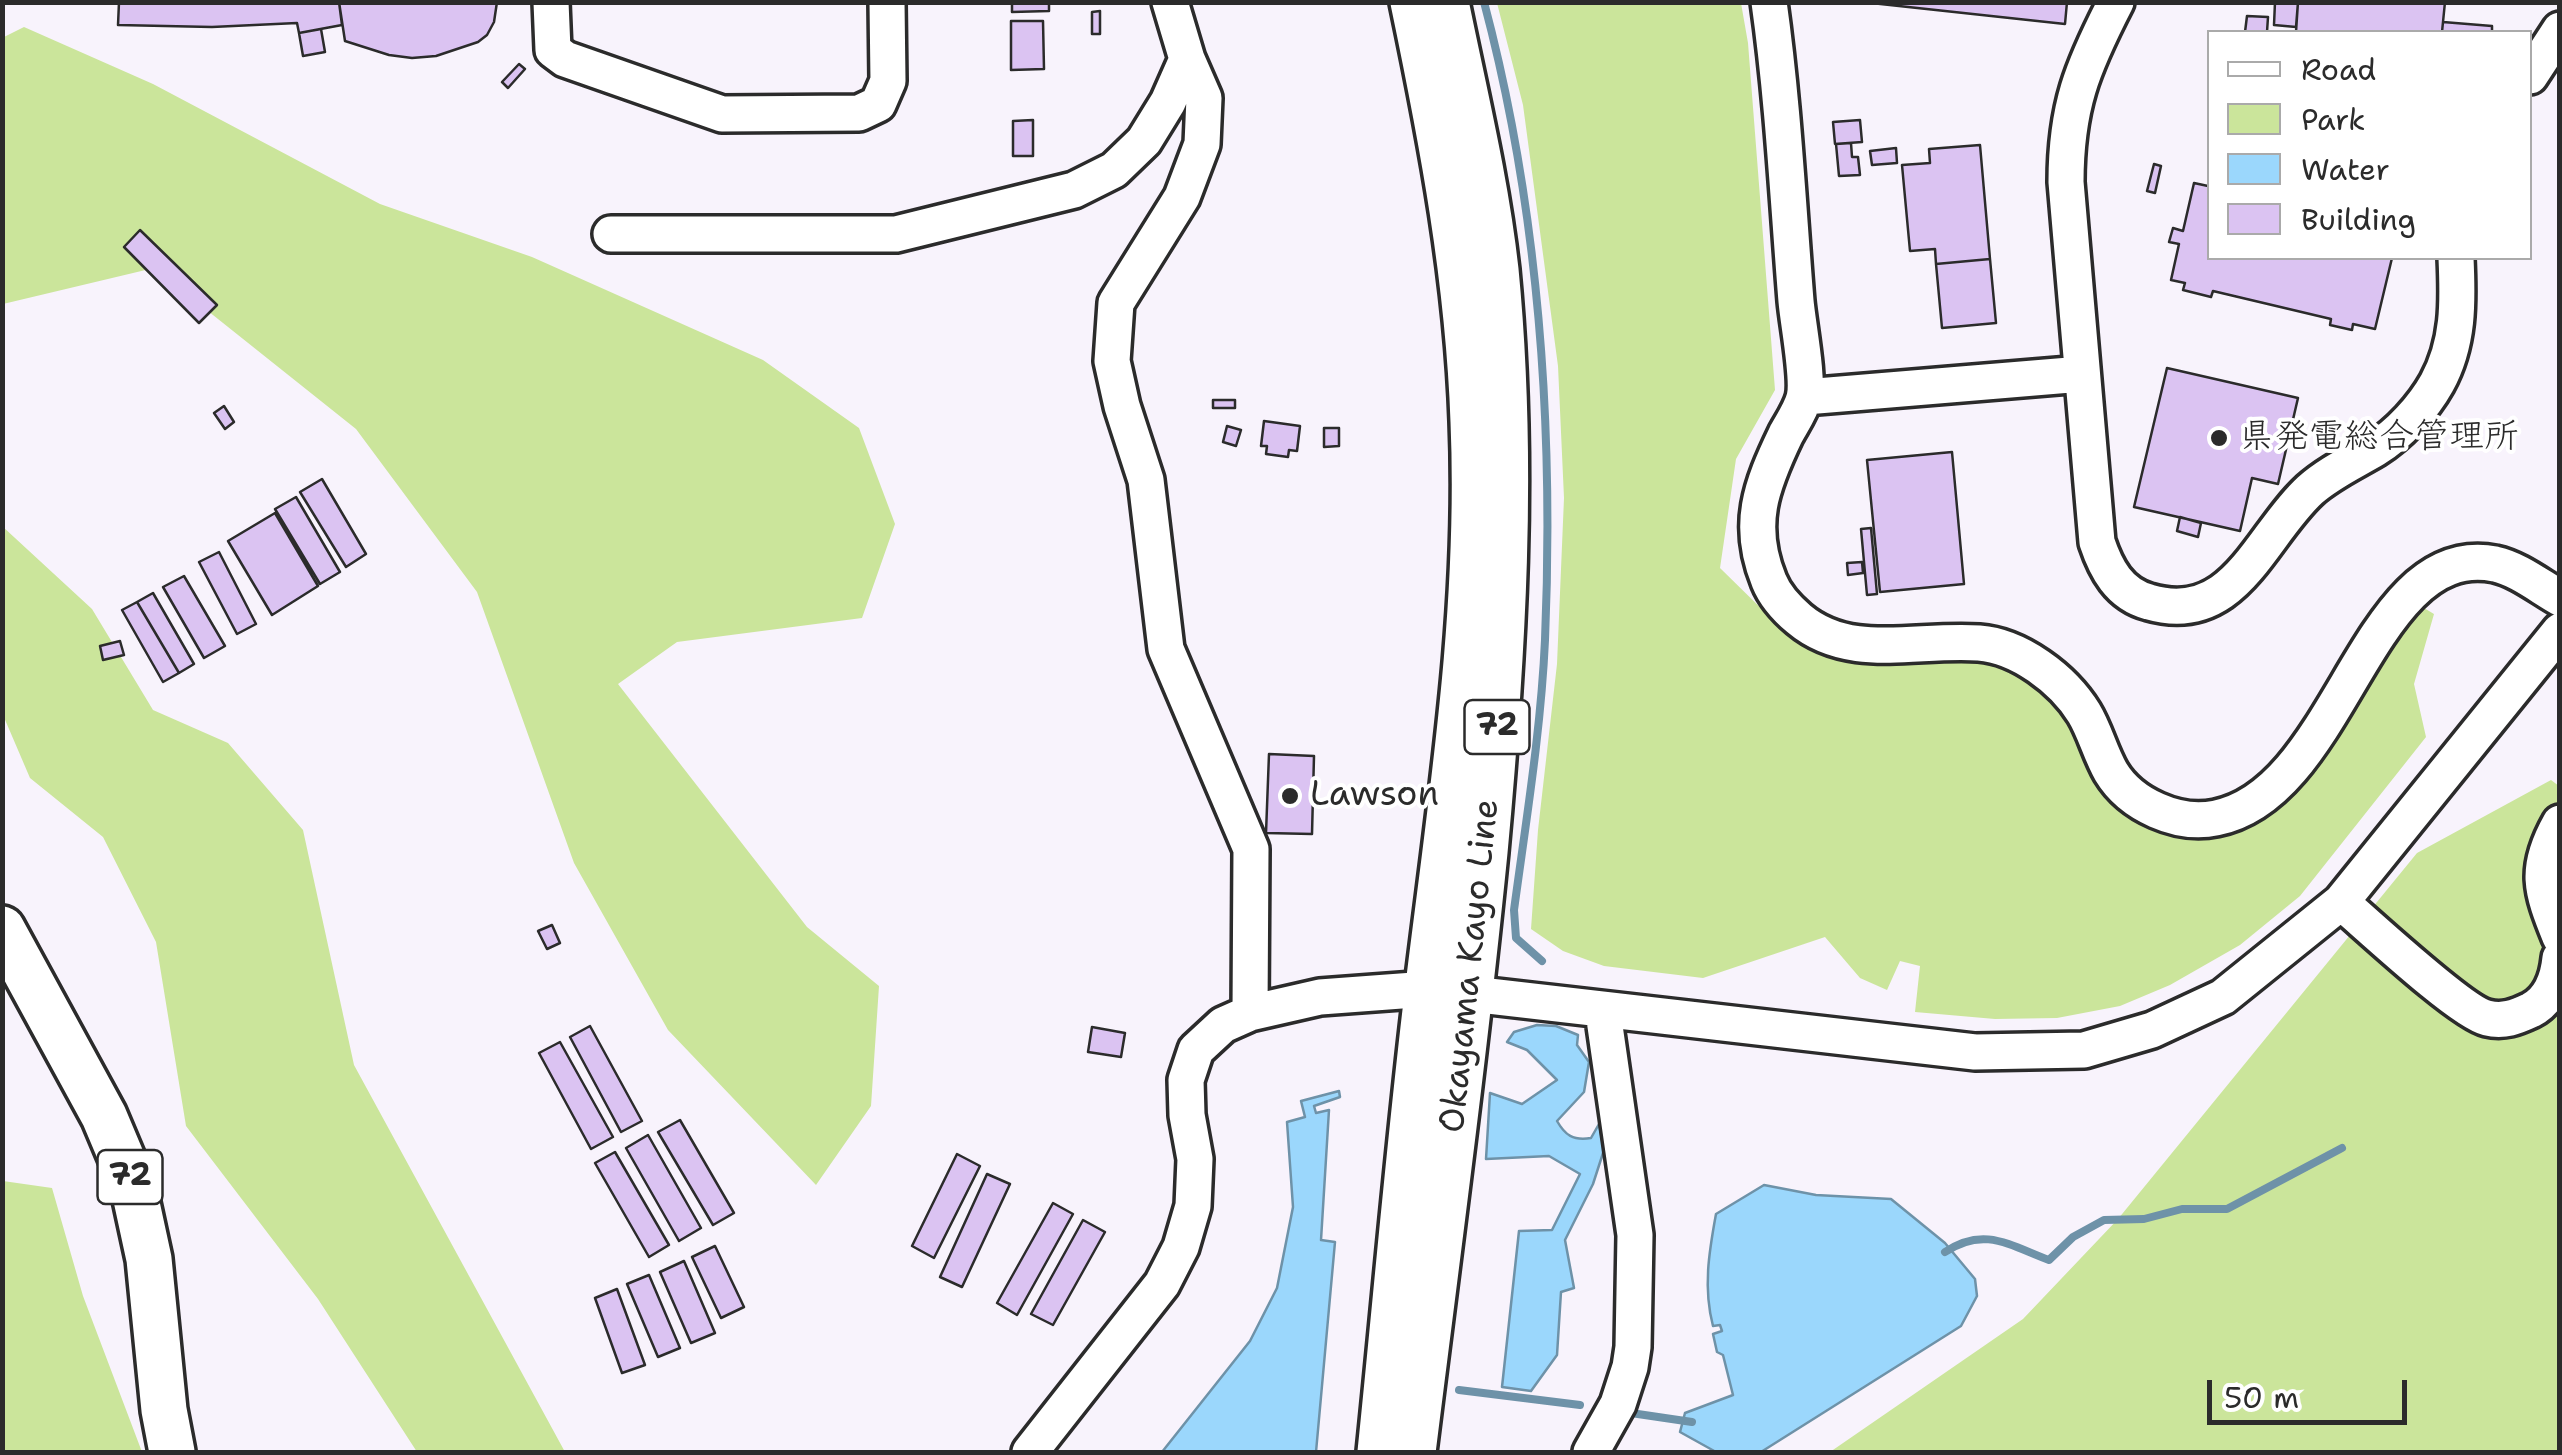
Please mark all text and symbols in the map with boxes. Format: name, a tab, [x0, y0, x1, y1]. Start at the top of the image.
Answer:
legend	[2207, 30, 2532, 260]
text: Road	[2301, 49, 2376, 90]
text: Park	[2301, 99, 2365, 140]
text: Water	[2301, 149, 2390, 190]
text: Building	[2301, 199, 2416, 240]
place label: 県発電総合管理所	[2239, 417, 2519, 459]
marker: 県発電総合管理所	[2208, 427, 2230, 449]
road number: 72	[1464, 700, 1530, 754]
place label: Lawson	[1310, 775, 1439, 817]
marker: Lawson	[1279, 785, 1301, 807]
street label: Okayama Kayo Line	[1433, 797, 1509, 1135]
road number: 72	[98, 1150, 162, 1204]
scale bar	[2212, 1360, 2412, 1422]
text: 50 m	[2224, 1377, 2299, 1418]

